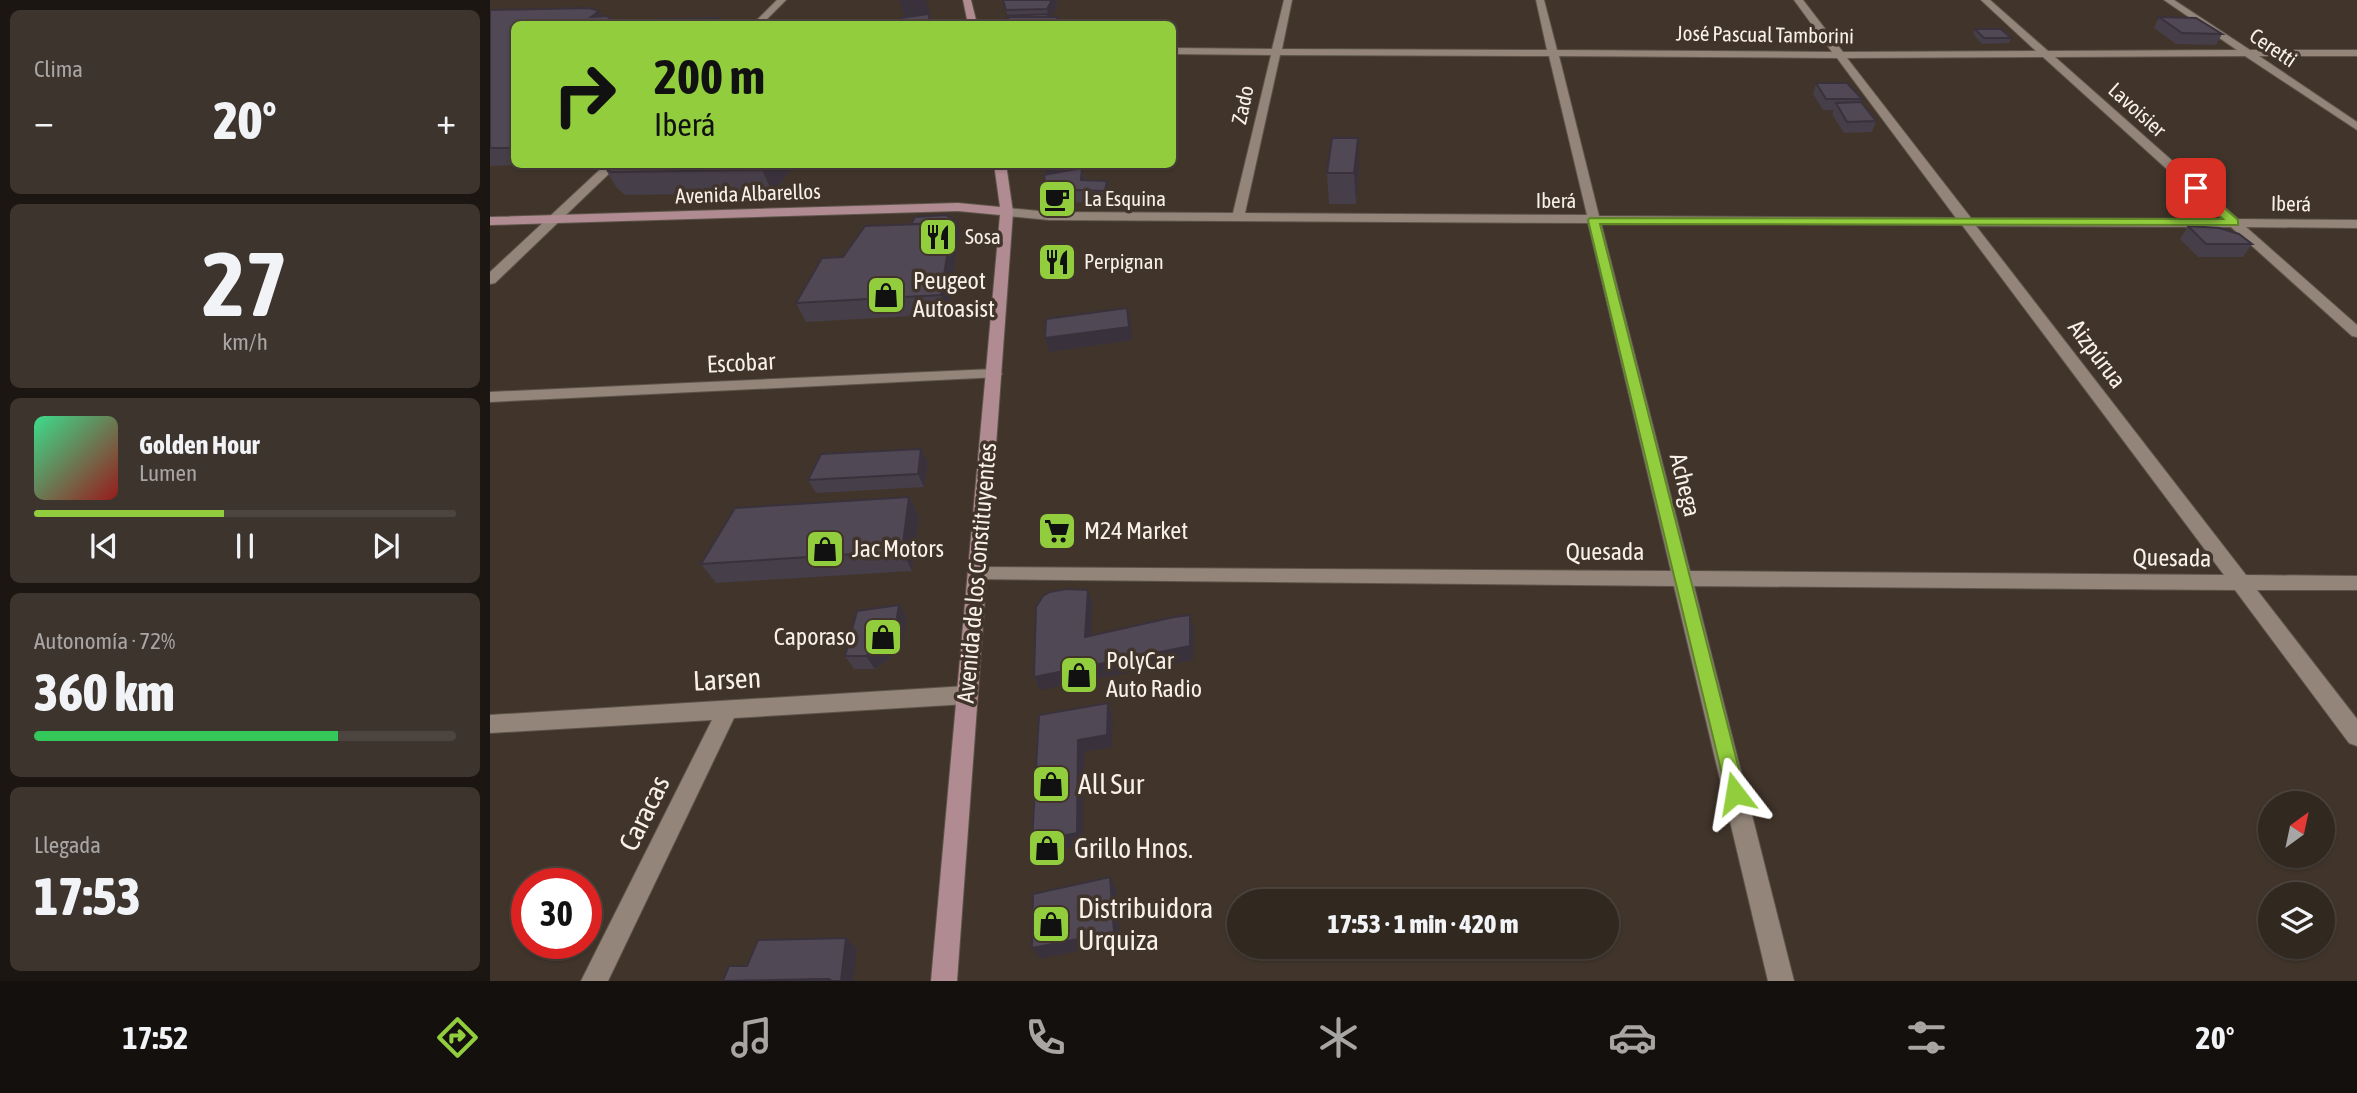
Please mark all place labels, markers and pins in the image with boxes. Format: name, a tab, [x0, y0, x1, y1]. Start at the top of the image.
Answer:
pin	[2166, 158, 2226, 218]
cafe icon: La Esquina	[1036, 178, 1078, 220]
place label: La Esquina	[1084, 186, 1166, 210]
restaurant icon: Sosa	[917, 216, 959, 258]
place label: Sosa	[965, 224, 1001, 248]
restaurant icon: Perpignan	[1036, 241, 1078, 283]
place label: Perpignan	[1084, 249, 1164, 273]
place label: Peugeot Autoasist	[913, 267, 995, 322]
shop icon: Peugeot Autoasist	[865, 274, 907, 316]
supermarket icon: M24 Market	[1036, 510, 1078, 552]
place label: M24 Market	[1084, 517, 1188, 544]
shop icon: Jac Motors	[804, 528, 846, 570]
place label: Jac Motors	[852, 535, 944, 562]
shop icon: Caporaso	[862, 616, 904, 658]
place label: Caporaso	[774, 623, 856, 650]
place label: PolyCar Auto Radio	[1106, 647, 1202, 702]
shop icon: PolyCar Auto Radio	[1058, 654, 1100, 696]
shop icon: All Sur	[1030, 763, 1072, 805]
place label: All Sur	[1078, 768, 1145, 800]
shop icon: Grillo Hnos.	[1026, 827, 1068, 869]
place label: Grillo Hnos.	[1074, 832, 1193, 864]
place label: Distribuidora Urquiza	[1078, 892, 1213, 956]
shop icon: Distribuidora Urquiza	[1030, 903, 1072, 945]

